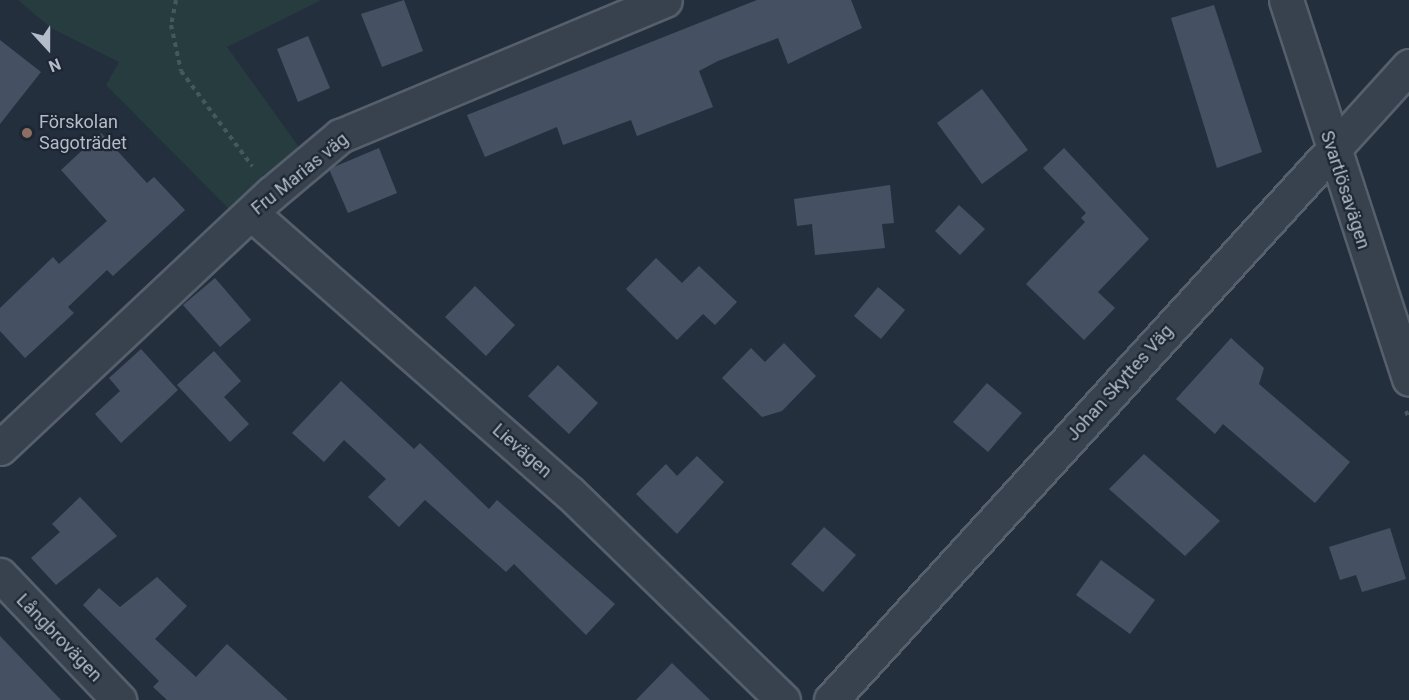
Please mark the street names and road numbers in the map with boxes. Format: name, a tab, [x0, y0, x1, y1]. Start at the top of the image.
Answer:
street label: Fru Marias väg	[247, 128, 353, 220]
street label: Svartlösavägen	[1316, 128, 1374, 252]
street label: Johan Skyttes Väg	[1062, 321, 1178, 445]
street label: Lievägen	[488, 419, 556, 483]
street label: Långbrovägen	[12, 590, 106, 686]

